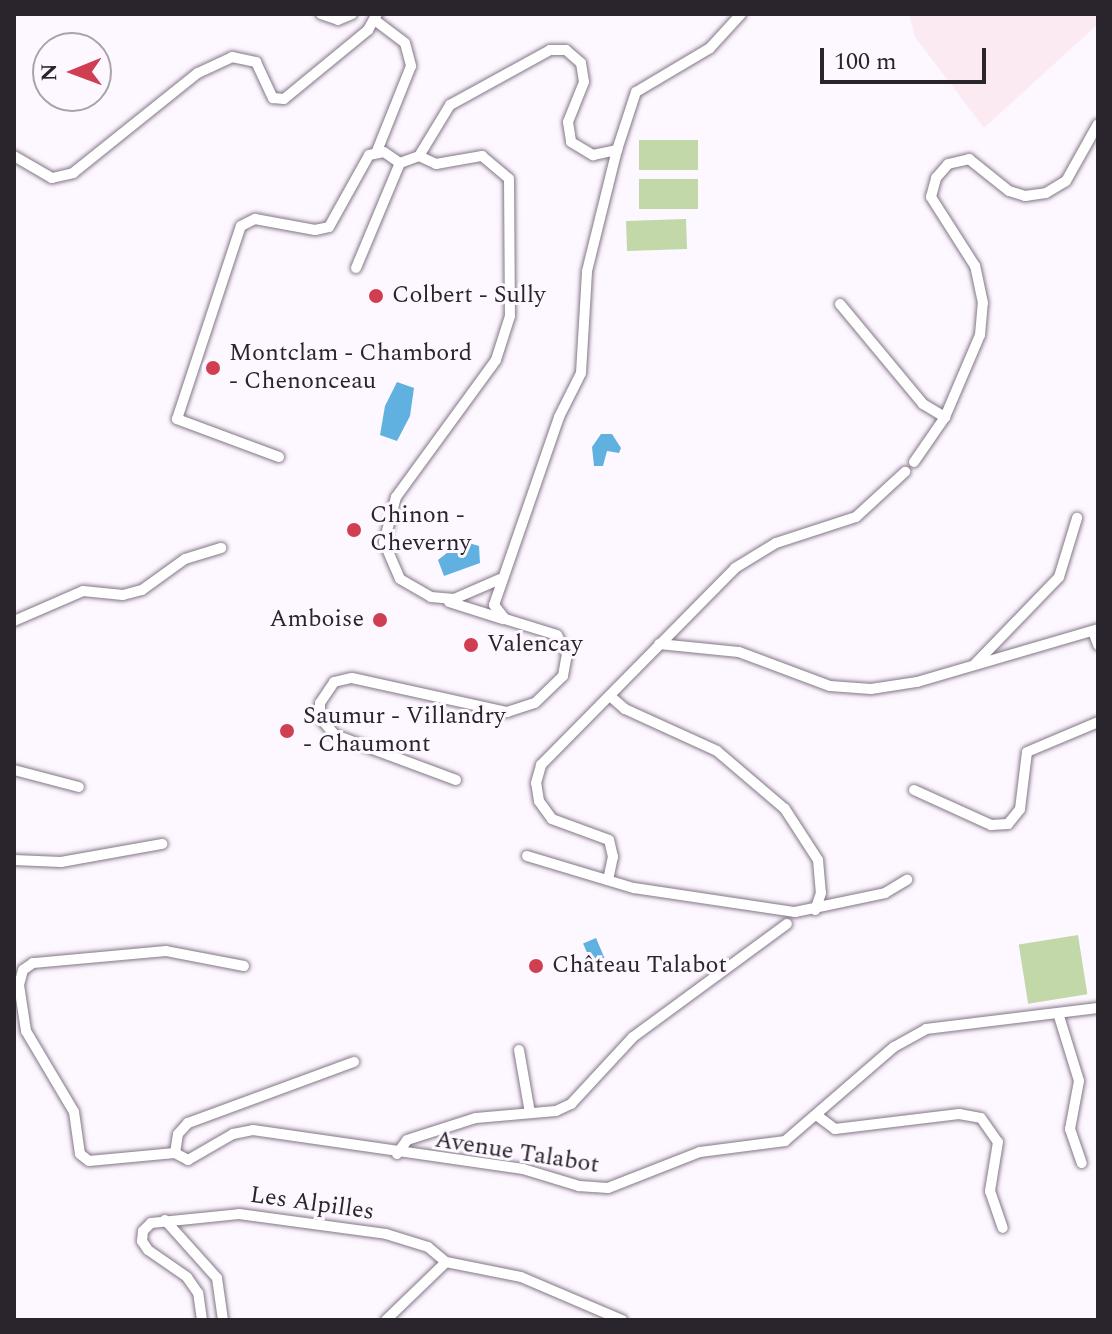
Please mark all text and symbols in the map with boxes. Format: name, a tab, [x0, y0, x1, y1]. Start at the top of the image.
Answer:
north arrow	[32, 32, 112, 112]
scale bar	[824, 32, 990, 82]
text: 100 m	[834, 44, 897, 80]
text: N	[33, 63, 66, 82]
place label: Colbert - Sully	[392, 282, 545, 310]
marker: Colbert - Sully	[367, 287, 385, 305]
place label: Montclam - Chambord - Chenonceau	[229, 340, 472, 396]
marker: Montclam - Chambord - Chenonceau	[204, 359, 222, 377]
place label: Chinon - Cheverny	[370, 502, 471, 558]
marker: Chinon - Cheverny	[345, 521, 363, 539]
place label: Amboise	[270, 606, 364, 634]
marker: Amboise	[371, 611, 389, 629]
place label: Valencay	[487, 631, 582, 659]
marker: Valencay	[462, 636, 480, 654]
place label: Saumur - Villandry - Chaumont	[303, 703, 506, 759]
marker: Saumur - Villandry - Chaumont	[278, 722, 296, 740]
place label: Château Talabot	[552, 952, 727, 980]
marker: Château Talabot	[527, 957, 545, 975]
street label: Avenue Talabot	[433, 1126, 601, 1180]
street label: Les Alpilles	[248, 1181, 376, 1227]

